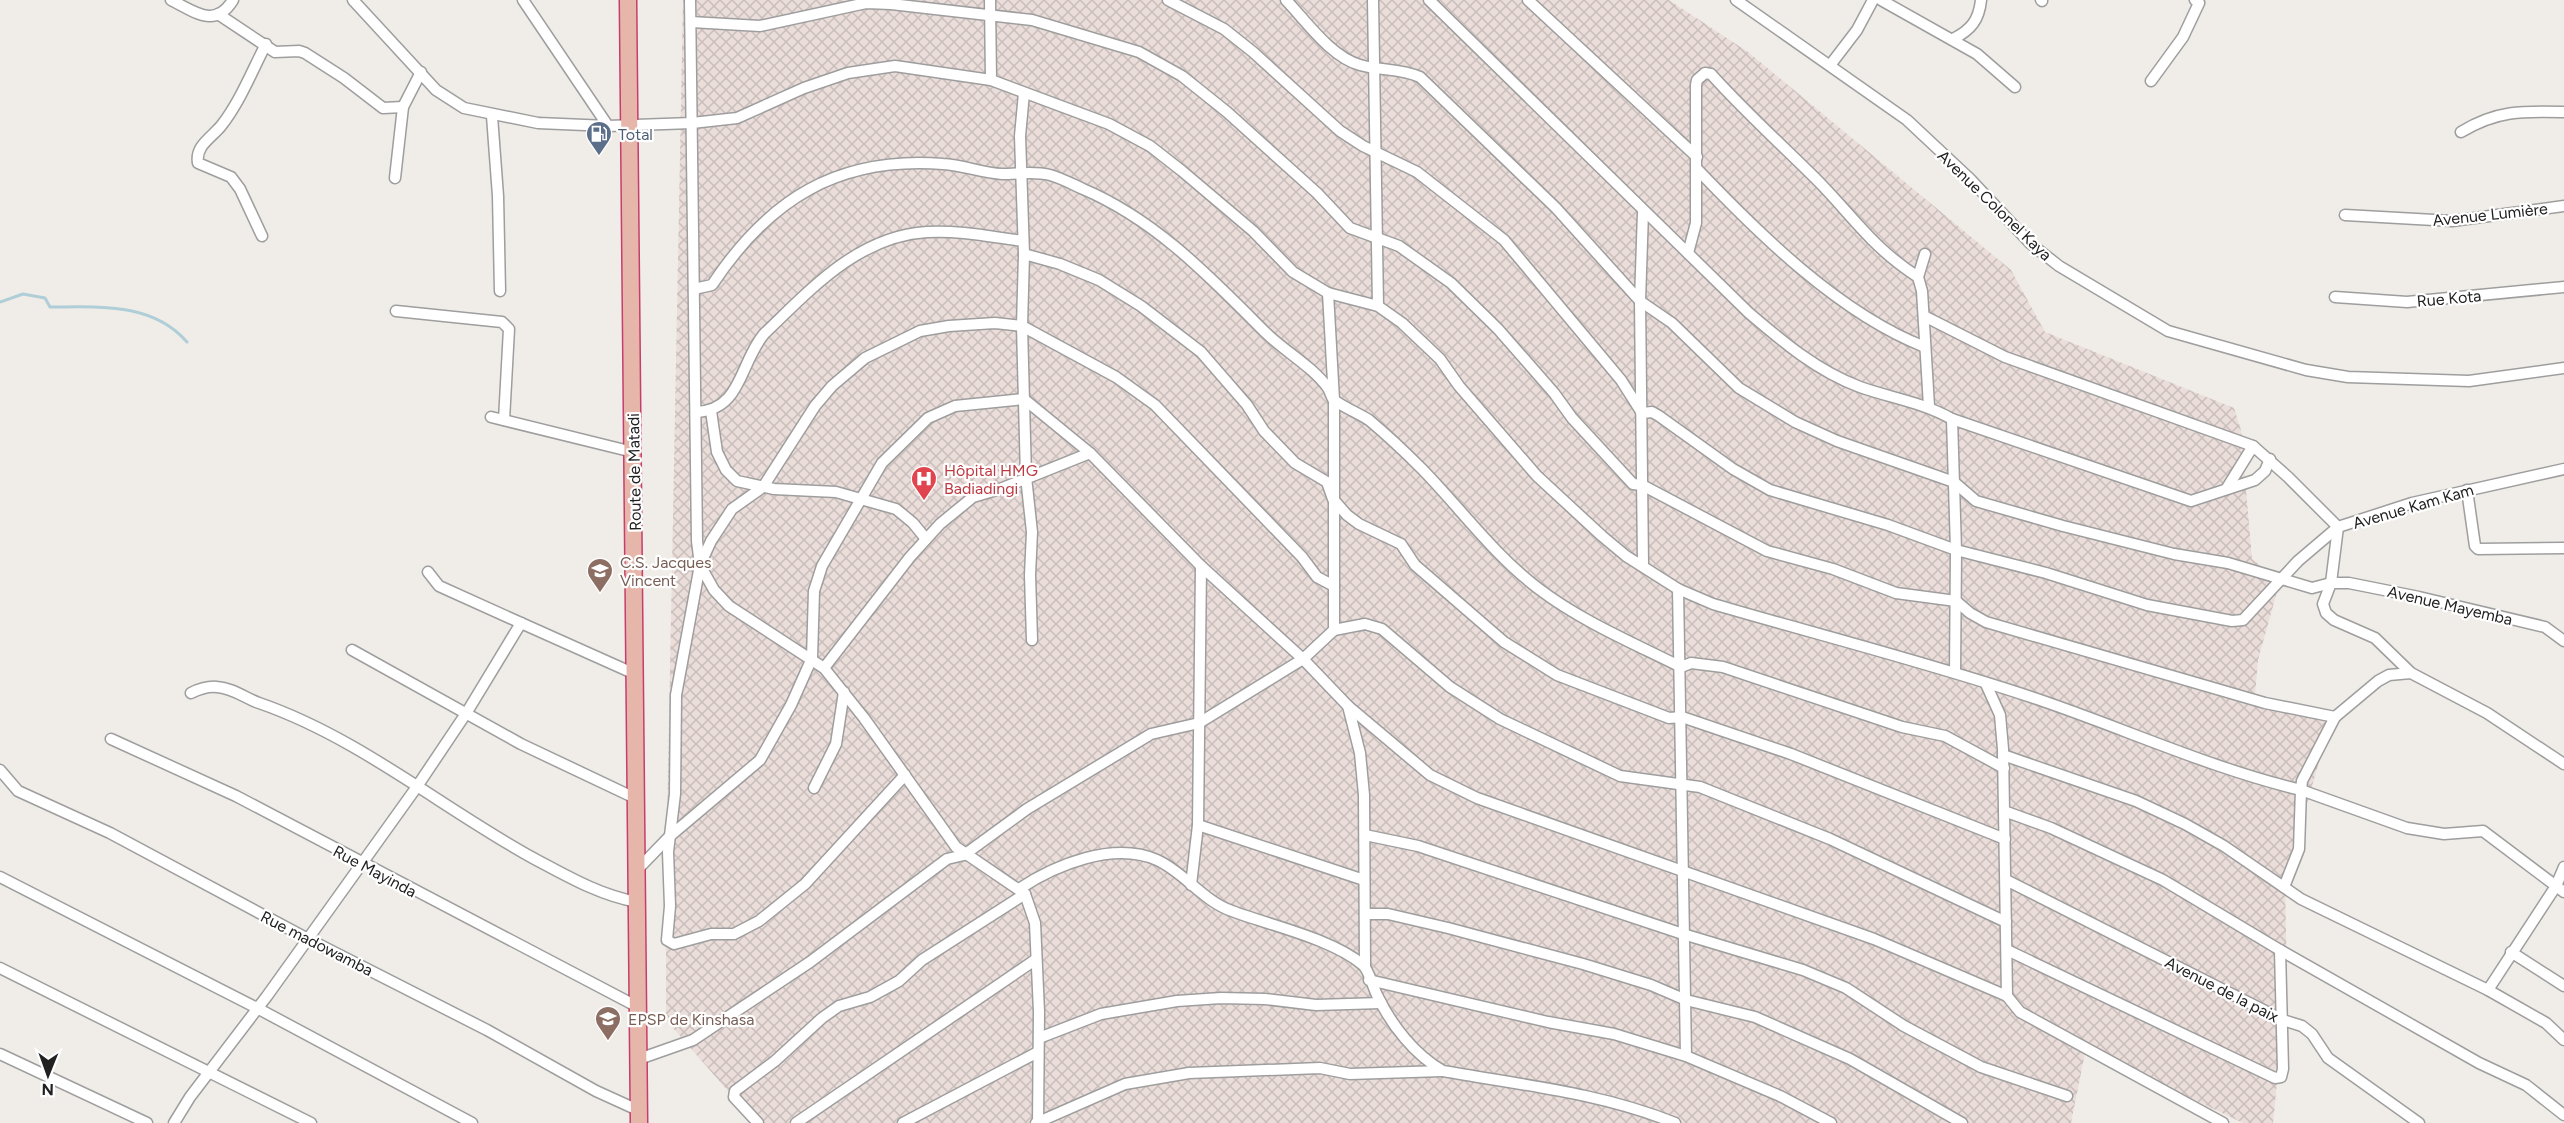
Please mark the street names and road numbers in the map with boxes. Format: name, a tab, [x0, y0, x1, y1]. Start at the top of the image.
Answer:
street label: Avenue Colonel Kaya	[1934, 146, 2056, 265]
street label: Avenue Lumière	[2432, 199, 2549, 230]
street label: Rue Kota	[2416, 286, 2482, 311]
street label: Route de Matadi	[624, 413, 645, 531]
street label: Avenue Kam Kam	[2351, 480, 2476, 533]
street label: Avenue Mayemba	[2386, 582, 2514, 629]
street label: Rue Mayinda	[330, 842, 420, 901]
street label: Rue madowamba	[257, 907, 376, 980]
street label: Avenue de la paix	[2162, 953, 2282, 1026]

